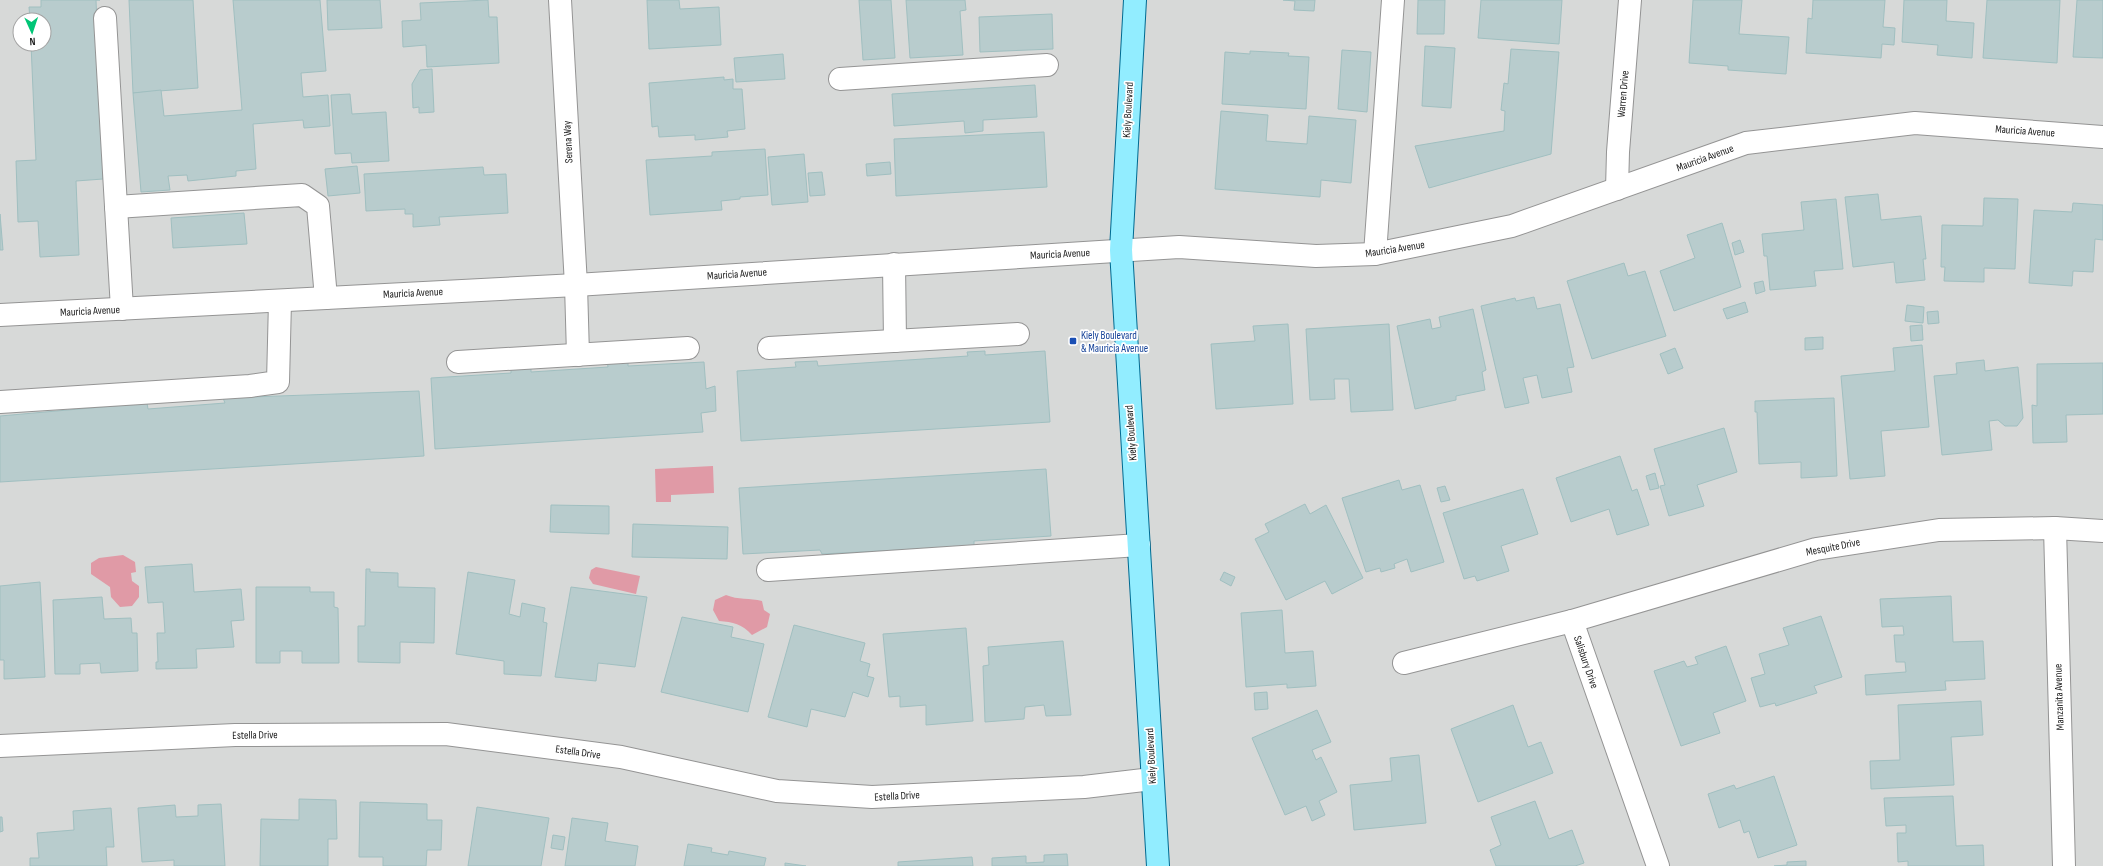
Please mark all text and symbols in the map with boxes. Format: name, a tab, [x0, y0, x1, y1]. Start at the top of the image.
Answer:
north arrow	[12, 12, 52, 52]
text: N	[29, 35, 36, 48]
street label: Warren Drive	[1614, 70, 1632, 118]
street label: Kiely Boulevard	[1120, 81, 1136, 138]
street label: Serena Way	[560, 120, 576, 164]
street label: Mauricia Avenue	[1995, 122, 2055, 140]
street label: Mauricia Avenue	[1675, 142, 1735, 174]
street label: Mauricia Avenue	[1364, 238, 1426, 260]
street label: Mauricia Avenue	[1030, 246, 1090, 262]
street label: Mauricia Avenue	[707, 265, 767, 283]
street label: Mauricia Avenue	[383, 285, 443, 301]
street label: Mauricia Avenue	[60, 303, 120, 319]
place label: Kiely Boulevard & Mauricia Avenue	[1081, 329, 1148, 355]
marker: Kiely Boulevard & Mauricia Avenue	[1068, 336, 1078, 346]
street label: Kiely Boulevard	[1123, 404, 1139, 461]
street label: Mesquite Drive	[1805, 535, 1861, 559]
street label: Salisbury Drive	[1571, 634, 1601, 690]
street label: Manzanita Avenue	[2051, 663, 2067, 731]
street label: Kiely Boulevard	[1143, 727, 1159, 784]
street label: Estella Drive	[232, 728, 278, 742]
street label: Estella Drive	[555, 742, 601, 762]
street label: Estella Drive	[874, 788, 920, 804]

